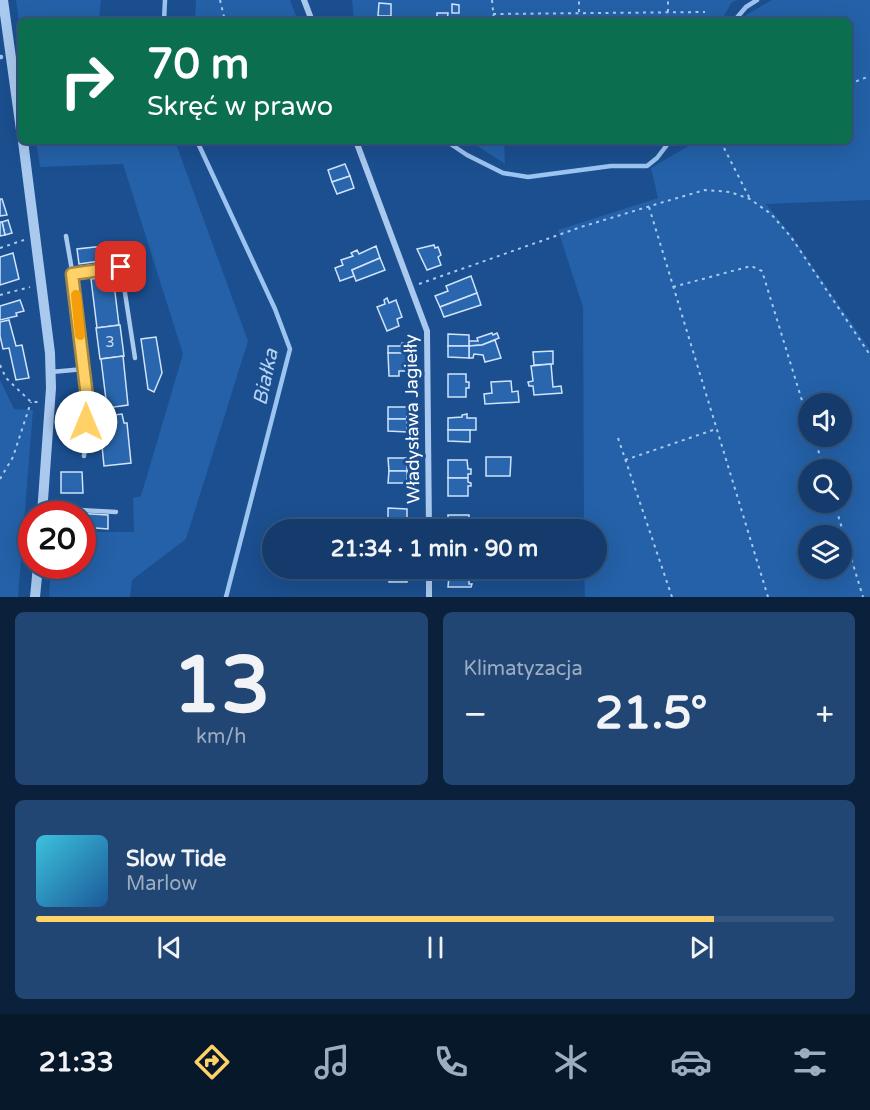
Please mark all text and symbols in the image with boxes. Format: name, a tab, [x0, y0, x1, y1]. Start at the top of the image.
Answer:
text: 70 m	[147, 39, 249, 90]
icon: right	[48, 42, 126, 120]
text: Skręć w prawo	[147, 90, 333, 123]
pin	[95, 241, 146, 292]
icon: arrive	[104, 250, 137, 283]
house number: 3	[105, 333, 115, 351]
street label: Władysława Jagiełły	[400, 334, 424, 504]
water label: Białka	[248, 346, 284, 408]
position arrow	[54, 390, 118, 454]
map controls	[798, 393, 852, 579]
button: sound	[798, 393, 852, 447]
button: search	[798, 459, 852, 513]
speed limit sign: 20	[18, 501, 96, 579]
button: layers	[798, 525, 852, 579]
text: 21:34 · 1 min · 90 m	[331, 536, 538, 562]
text: 13	[172, 639, 270, 733]
text: Klimatyzacja	[464, 657, 583, 681]
text: 21.5°	[595, 687, 708, 741]
text: −	[464, 695, 487, 734]
text: +	[815, 695, 834, 734]
text: km/h	[196, 725, 246, 749]
text: Slow Tide	[126, 846, 226, 872]
text: Marlow	[126, 872, 197, 896]
icon: previous	[153, 931, 186, 964]
icon: pause	[419, 931, 452, 964]
icon: next	[685, 931, 718, 964]
icon: directions	[191, 1041, 233, 1083]
icon: music	[311, 1041, 353, 1083]
icon: phone	[430, 1041, 472, 1083]
icon: climate	[550, 1041, 592, 1083]
icon: car	[670, 1041, 712, 1083]
icon: filters	[789, 1041, 831, 1083]
text: 21:33	[39, 1046, 114, 1079]

